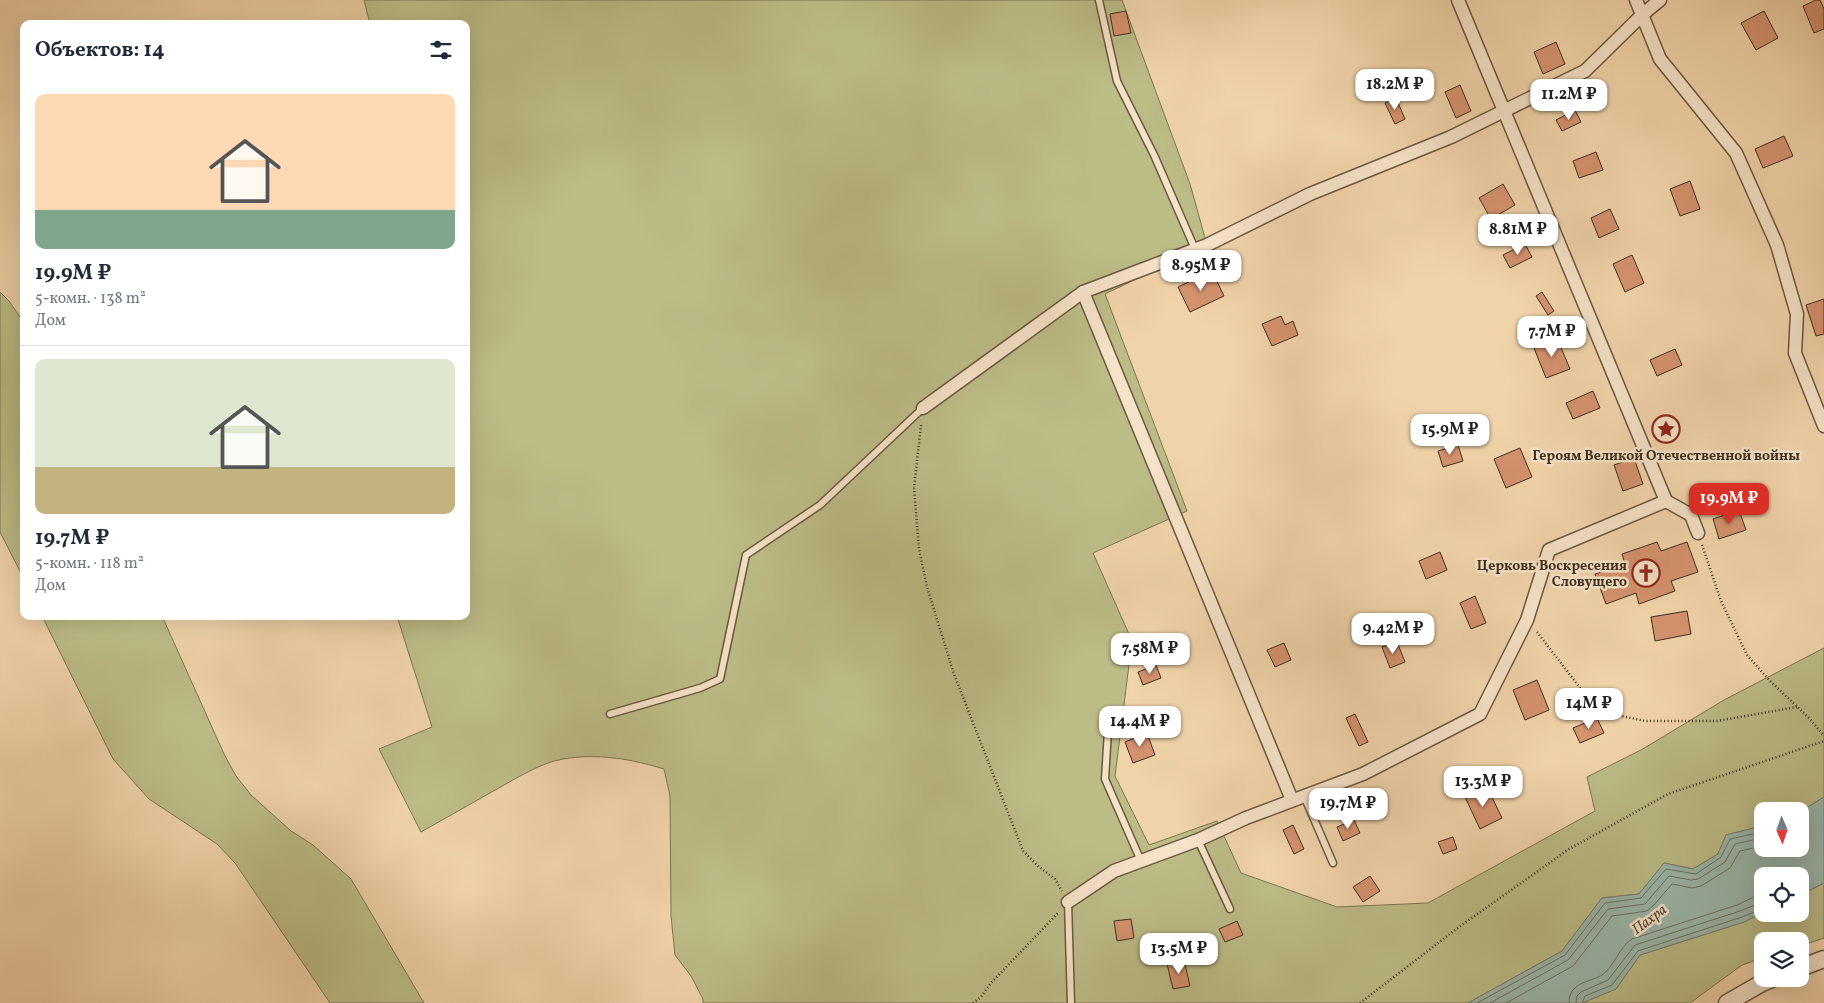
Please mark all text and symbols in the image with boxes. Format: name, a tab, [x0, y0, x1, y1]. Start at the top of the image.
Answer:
text: Объектов: 14	[35, 36, 165, 65]
icon: filters	[427, 36, 455, 64]
pin: 18.2M ₽	[1349, 68, 1441, 111]
text: 18.2M ₽	[1366, 74, 1424, 96]
pin: 11.2M ₽	[1523, 78, 1615, 121]
text: 11.2M ₽	[1541, 84, 1597, 106]
icon: home	[200, 126, 290, 216]
pin: 8.81M ₽	[1472, 214, 1564, 256]
text: 8.81M ₽	[1489, 219, 1547, 241]
pin: 8.95M ₽	[1155, 250, 1247, 292]
text: 8.95M ₽	[1171, 255, 1231, 277]
text: 19.9M ₽	[35, 259, 111, 288]
text: 5-комн. · 138 m²	[35, 288, 146, 310]
text: Дом	[35, 310, 66, 332]
pin: 7.7M ₽	[1511, 316, 1593, 358]
text: 7.7M ₽	[1528, 321, 1576, 343]
icon: home	[200, 392, 290, 482]
pin: 15.9M ₽	[1404, 414, 1496, 456]
place icon: Героям Великой Отечественной войны	[1651, 414, 1681, 444]
text: 15.9M ₽	[1421, 419, 1479, 441]
place label: Героям Великой Отечественной войны	[1532, 447, 1800, 466]
pin: 19.9M ₽	[1683, 482, 1775, 525]
text: 19.9M ₽	[1700, 488, 1758, 510]
text: 19.7M ₽	[35, 524, 109, 553]
text: 5-комн. · 118 m²	[35, 553, 144, 575]
place label: Церковь Воскресения Словущего	[1477, 557, 1627, 592]
church icon: Церковь Воскресения Словущего	[1631, 558, 1661, 588]
text: Дом	[35, 575, 66, 597]
pin: 9.42M ₽	[1347, 612, 1439, 655]
text: 9.42M ₽	[1362, 618, 1424, 640]
pin: 7.58M ₽	[1104, 632, 1196, 675]
text: 7.58M ₽	[1122, 638, 1178, 660]
pin: 14M ₽	[1554, 688, 1624, 730]
text: 14M ₽	[1566, 693, 1612, 715]
pin: 14.4M ₽	[1094, 706, 1186, 748]
text: 14.4M ₽	[1110, 711, 1170, 733]
pin: 13.3M ₽	[1437, 766, 1529, 808]
text: 13.3M ₽	[1455, 771, 1511, 793]
pin: 19.7M ₽	[1302, 788, 1394, 830]
text: 19.7M ₽	[1320, 793, 1376, 815]
north arrow	[1754, 802, 1809, 858]
map controls	[1754, 802, 1809, 987]
button: locate	[1754, 867, 1809, 922]
water label: Пахра	[1628, 900, 1672, 940]
pin: 13.5M ₽	[1133, 932, 1225, 975]
button: layers	[1754, 932, 1809, 987]
text: 13.5M ₽	[1151, 938, 1207, 960]

